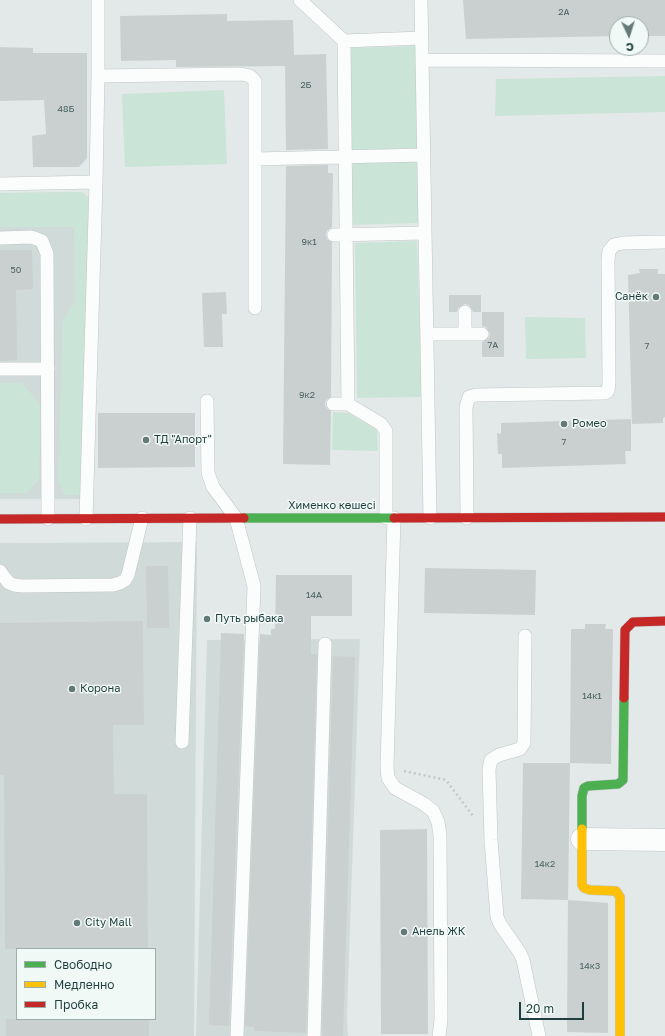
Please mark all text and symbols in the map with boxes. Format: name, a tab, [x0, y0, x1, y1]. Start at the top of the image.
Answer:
house number: 2А	[558, 7, 570, 17]
north arrow	[609, 16, 649, 56]
text: С	[625, 41, 634, 54]
house number: 2Б	[300, 80, 312, 90]
house number: 48Б	[58, 104, 74, 114]
house number: 9к1	[302, 237, 316, 247]
house number: 50	[11, 265, 21, 275]
place label: Санёк	[615, 290, 648, 304]
marker: Санёк	[651, 292, 661, 302]
house number: 7А	[488, 340, 498, 350]
house number: 7	[645, 341, 649, 351]
house number: 9к2	[299, 390, 315, 400]
place label: Ромео	[572, 417, 607, 431]
marker: Ромео	[559, 419, 569, 429]
place label: ТД "Апорт"	[154, 433, 212, 447]
marker: ТД "Апорт"	[141, 435, 151, 445]
house number: 7	[562, 437, 566, 447]
street label: Хименко көшесі	[288, 499, 376, 513]
house number: 14А	[306, 590, 322, 600]
place label: Путь рыбака	[215, 612, 284, 626]
marker: Путь рыбака	[202, 614, 212, 624]
place label: Корона	[80, 682, 120, 696]
marker: Корона	[67, 684, 77, 694]
house number: 14к1	[582, 691, 602, 701]
house number: 14к2	[535, 859, 555, 869]
place label: City Mall	[85, 916, 132, 930]
marker: City Mall	[72, 918, 82, 928]
place label: Анель ЖК	[412, 925, 466, 939]
marker: Анель ЖК	[399, 927, 409, 937]
legend	[16, 948, 156, 1020]
text: Свободно	[54, 957, 112, 972]
house number: 14к3	[580, 961, 600, 971]
text: Медленно	[54, 977, 114, 992]
scale bar	[521, 994, 586, 1020]
text: Пробка	[54, 997, 98, 1012]
text: 20 m	[526, 1001, 554, 1016]

